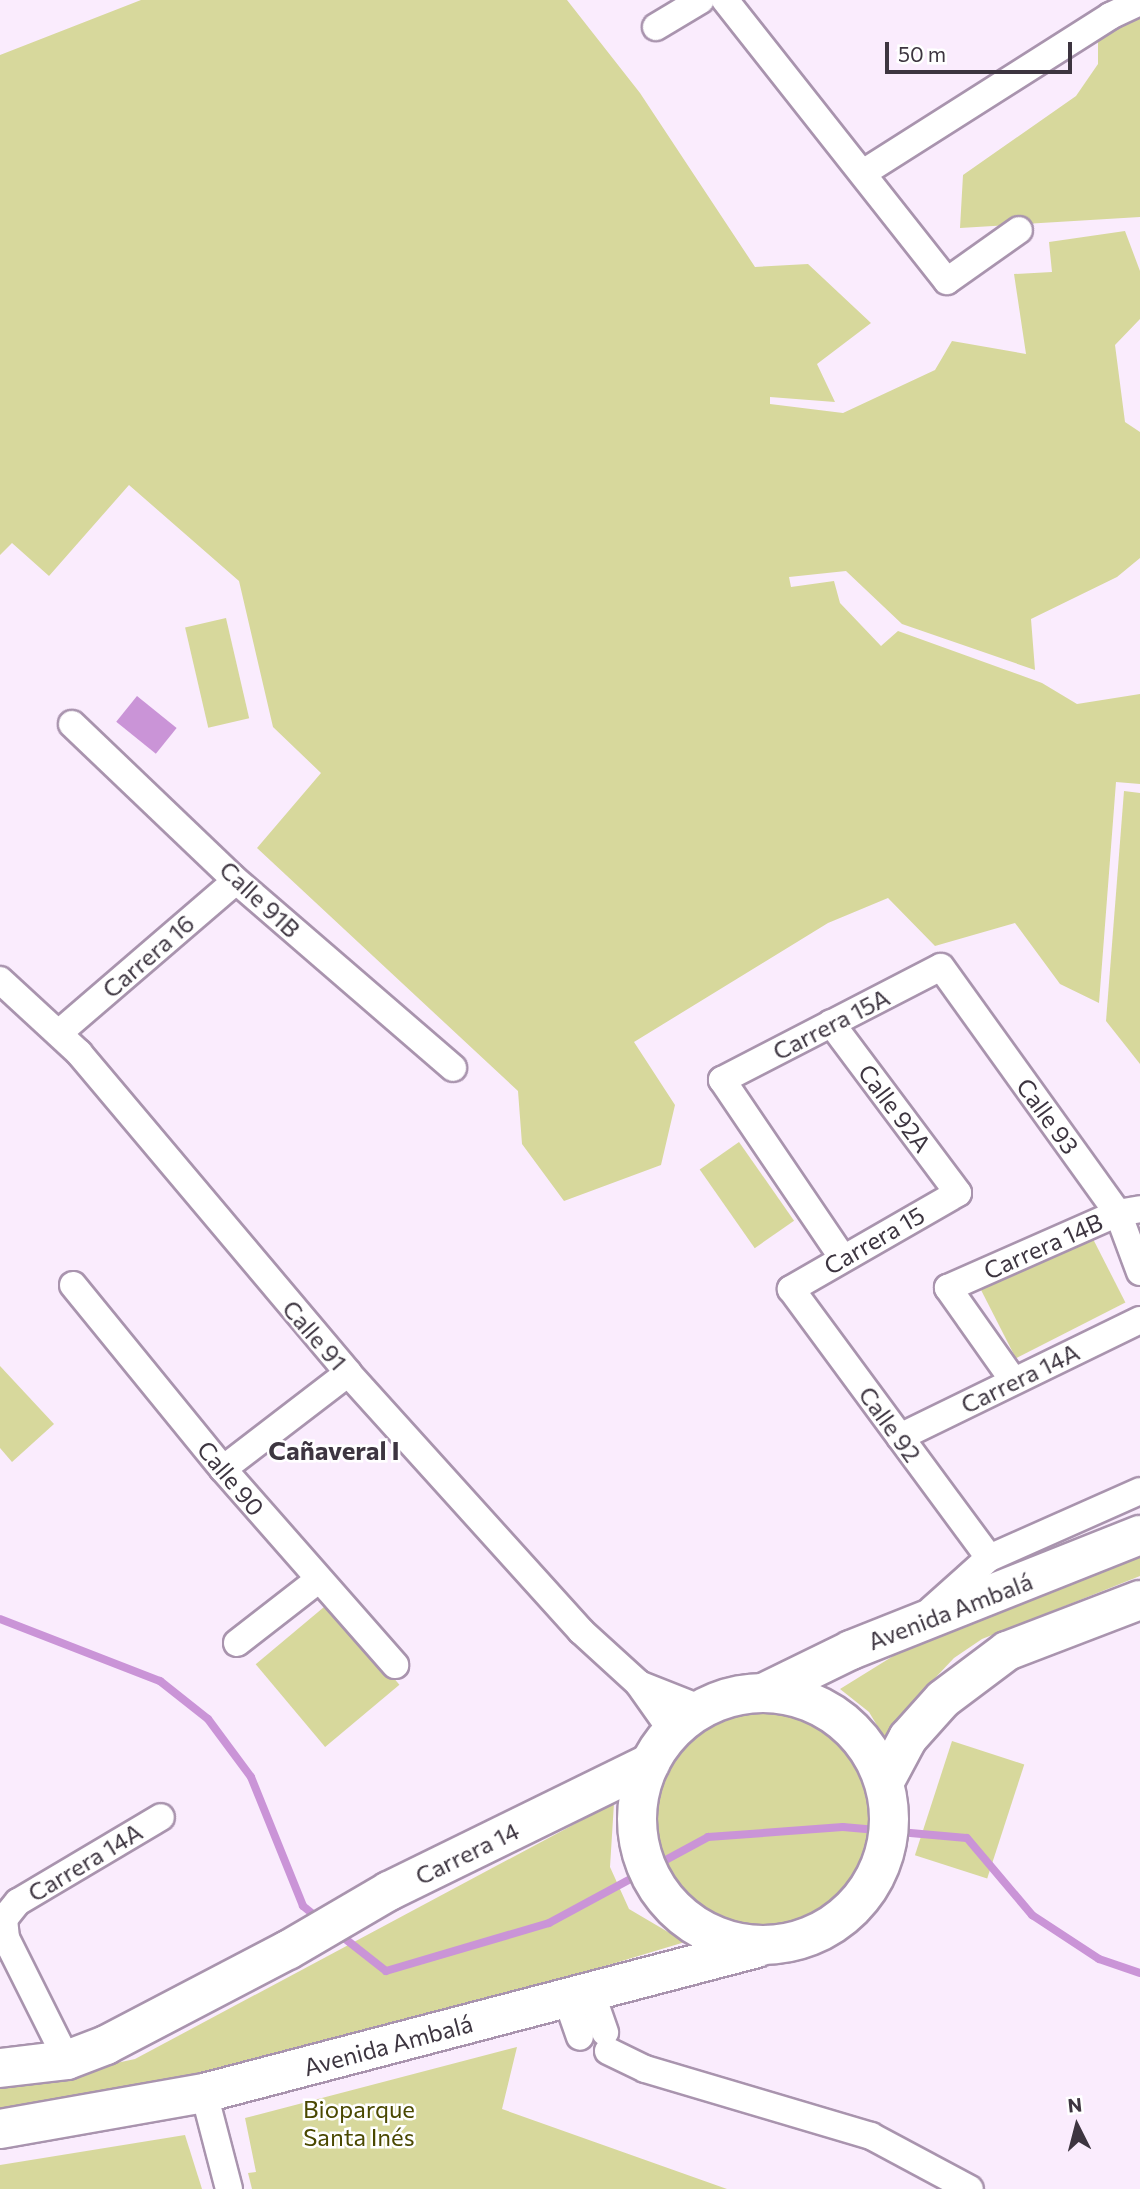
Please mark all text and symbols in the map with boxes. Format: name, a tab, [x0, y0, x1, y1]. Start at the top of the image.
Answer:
scale bar	[888, 28, 1075, 72]
text: 50 m	[898, 41, 946, 66]
street label: Calle 91B	[214, 855, 306, 943]
street label: Carrera 16	[96, 908, 200, 1004]
street label: Carrera 15A	[768, 982, 894, 1066]
street label: Calle 92A	[853, 1058, 937, 1158]
street label: Calle 93	[1011, 1072, 1085, 1160]
street label: Carrera 15	[819, 1200, 929, 1280]
street label: Carrera 14B	[979, 1207, 1107, 1285]
street label: Calle 91	[277, 1294, 353, 1376]
street label: Carrera 14A	[956, 1337, 1084, 1419]
street label: Calle 92	[853, 1381, 927, 1467]
district label: Cañaveral I	[268, 1434, 400, 1466]
street label: Calle 90	[191, 1435, 271, 1521]
street label: Avenida Ambalá	[864, 1566, 1036, 1656]
street label: Carrera 14	[411, 1816, 523, 1890]
street label: Carrera 14A	[23, 1817, 147, 1907]
street label: Avenida Ambalá	[300, 2009, 476, 2081]
north arrow	[1042, 2091, 1112, 2161]
text: N	[1066, 2092, 1083, 2117]
park label: Bioparque Santa Inés	[303, 2095, 415, 2151]

